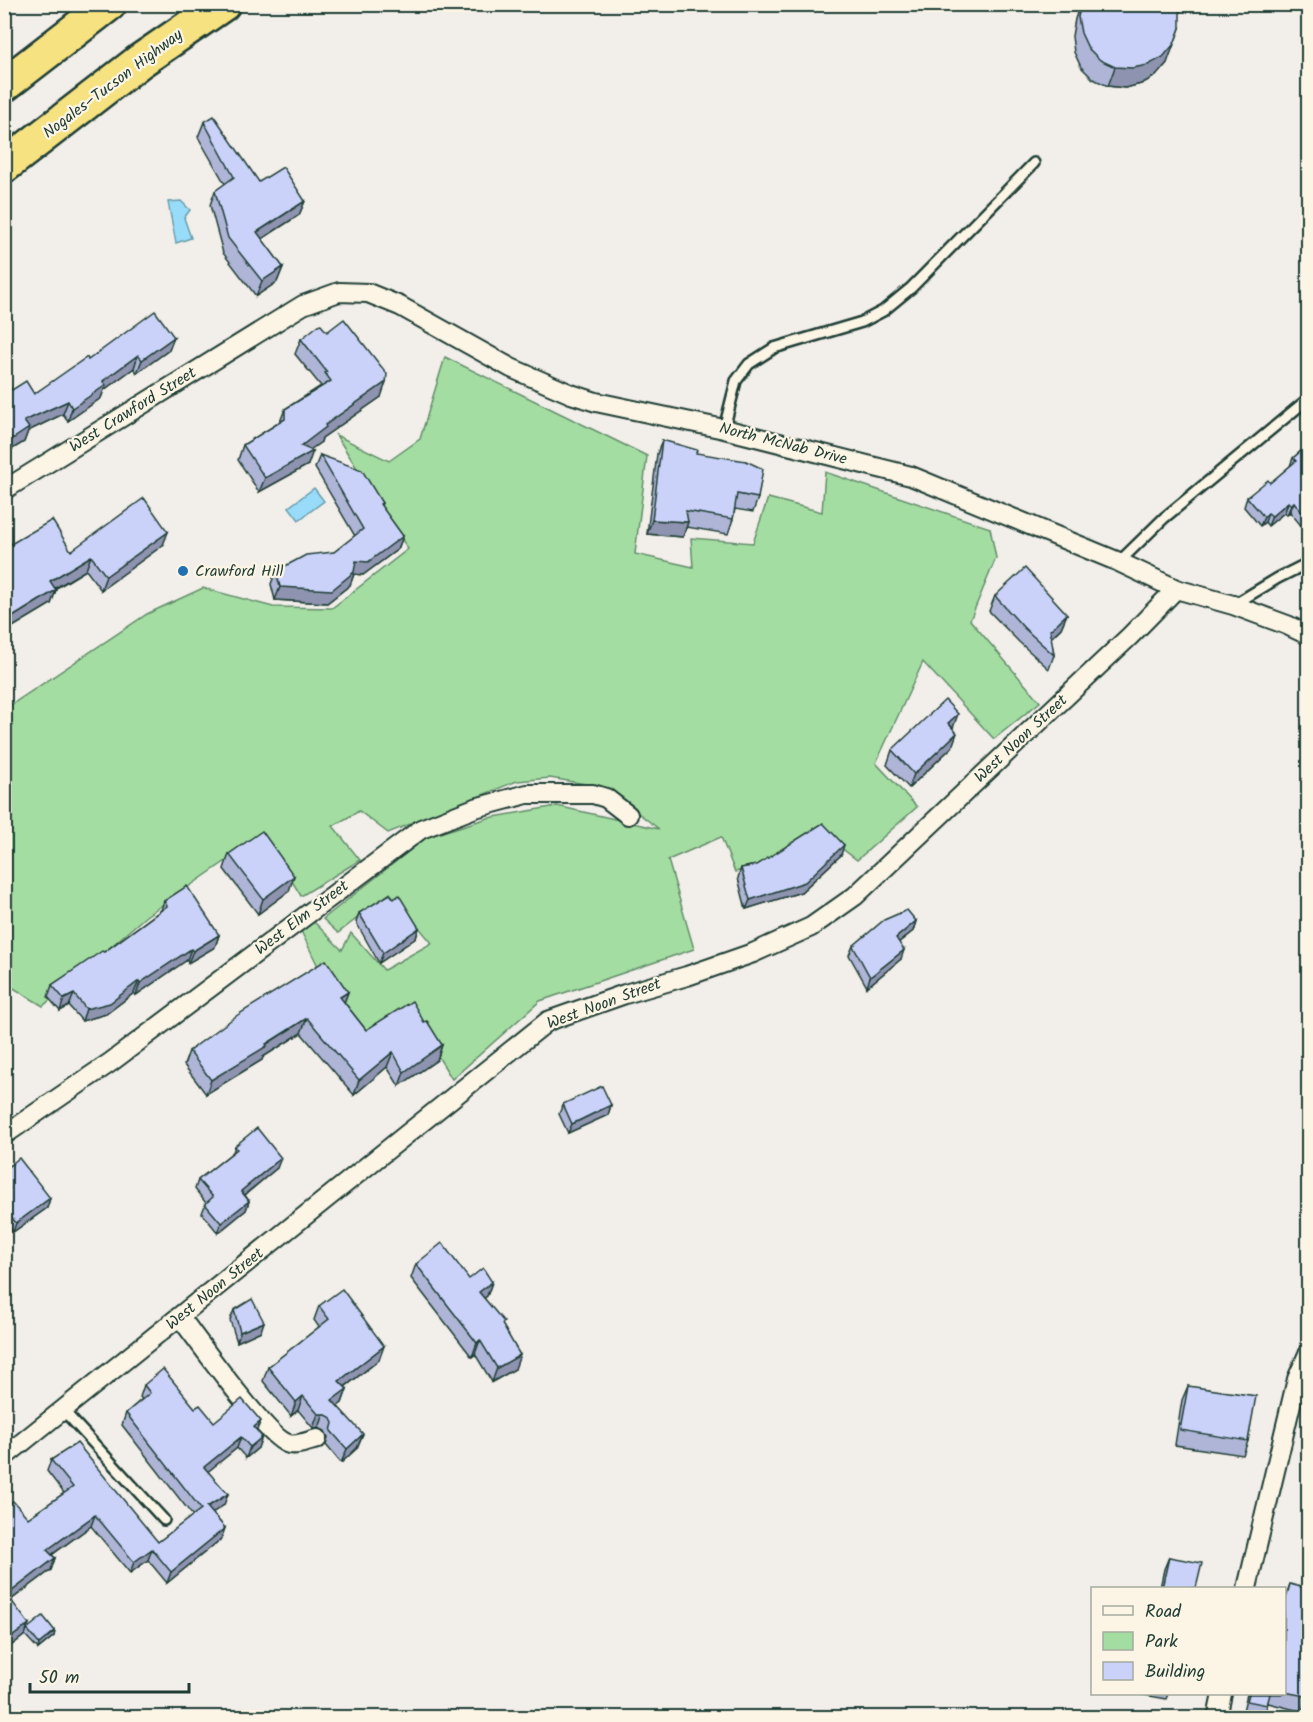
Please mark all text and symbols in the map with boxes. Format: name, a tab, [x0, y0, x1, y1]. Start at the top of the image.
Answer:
street label: Nogales–Tucson Highway	[38, 23, 189, 145]
street label: West Crawford Street	[65, 360, 202, 459]
street label: North McNab Drive	[716, 416, 850, 472]
place label: Crawford Hill	[195, 559, 284, 584]
marker: Crawford Hill	[176, 564, 190, 578]
street label: West Noon Street	[969, 688, 1074, 789]
street label: West Elm Street	[250, 874, 355, 962]
street label: West Noon Street	[543, 971, 665, 1036]
street label: West Noon Street	[161, 1241, 270, 1336]
legend	[1091, 1587, 1286, 1695]
text: Road	[1145, 1598, 1182, 1627]
text: Park	[1145, 1628, 1178, 1657]
scale bar	[30, 1656, 189, 1694]
text: Building	[1145, 1658, 1205, 1687]
text: 50 m	[39, 1664, 79, 1693]

